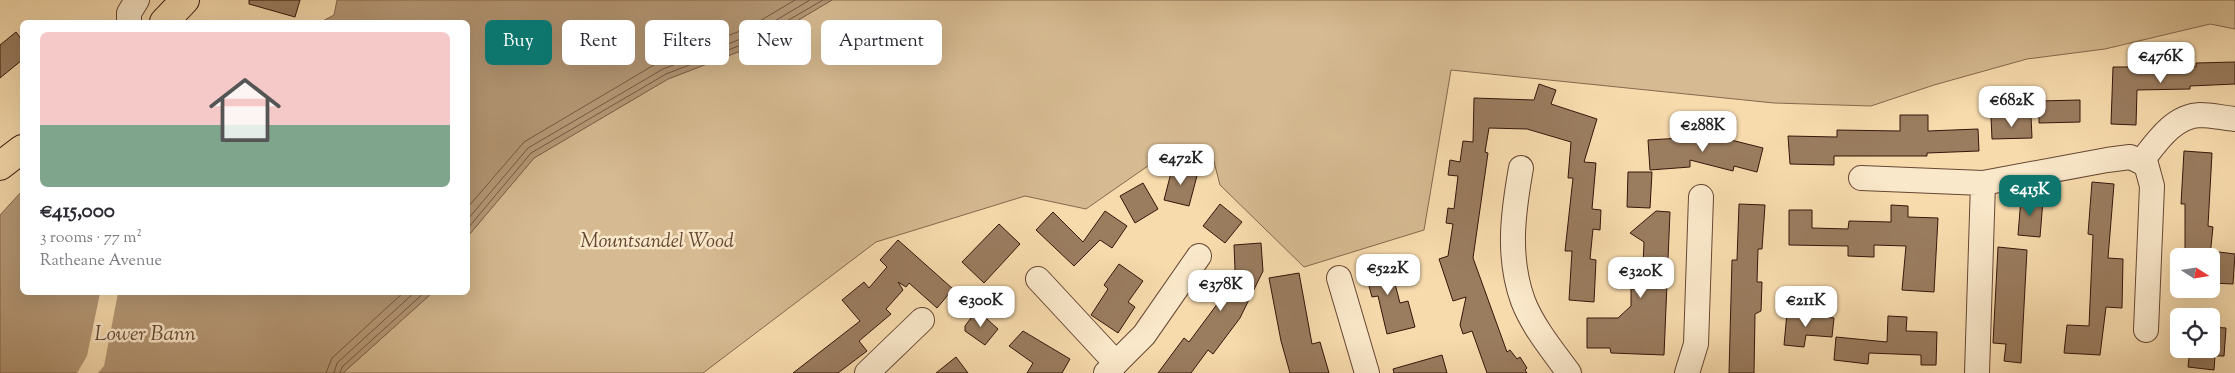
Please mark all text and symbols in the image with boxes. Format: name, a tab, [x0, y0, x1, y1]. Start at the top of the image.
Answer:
chip: Buy	[485, 20, 552, 65]
chip: Rent	[562, 20, 635, 65]
chip: Filters	[645, 20, 729, 65]
chip: New	[739, 20, 811, 65]
chip: Apartment	[821, 20, 942, 65]
pin: €476K	[2126, 42, 2196, 84]
text: €476K	[2139, 46, 2183, 69]
icon: home	[200, 65, 290, 155]
pin: €682K	[1977, 86, 2047, 128]
text: €682K	[1990, 90, 2034, 113]
pin: €288K	[1668, 110, 1738, 153]
text: €288K	[1681, 115, 1725, 138]
pin: €472K	[1146, 144, 1216, 186]
text: €472K	[1159, 148, 1203, 171]
pin: €415K	[1995, 174, 2065, 217]
text: €415K	[2010, 179, 2050, 202]
text: €415,000	[40, 197, 115, 227]
text: 3 rooms · 77 m²	[40, 227, 142, 250]
park label: Mountsandel Wood	[580, 228, 734, 257]
north arrow	[2170, 248, 2220, 298]
map controls	[2170, 248, 2220, 358]
text: Ratheane Avenue	[40, 250, 162, 273]
pin: €522K	[1353, 254, 1423, 296]
pin: €320K	[1606, 256, 1676, 299]
text: €522K	[1367, 258, 1409, 281]
text: €320K	[1619, 261, 1663, 284]
pin: €378K	[1186, 270, 1256, 312]
text: €378K	[1199, 274, 1243, 297]
pin: €300K	[946, 286, 1016, 328]
pin: €211K	[1771, 286, 1841, 328]
text: €300K	[959, 290, 1003, 313]
text: €211K	[1786, 290, 1826, 313]
button: locate	[2170, 308, 2220, 358]
water label: Lower Bann	[94, 320, 196, 350]

